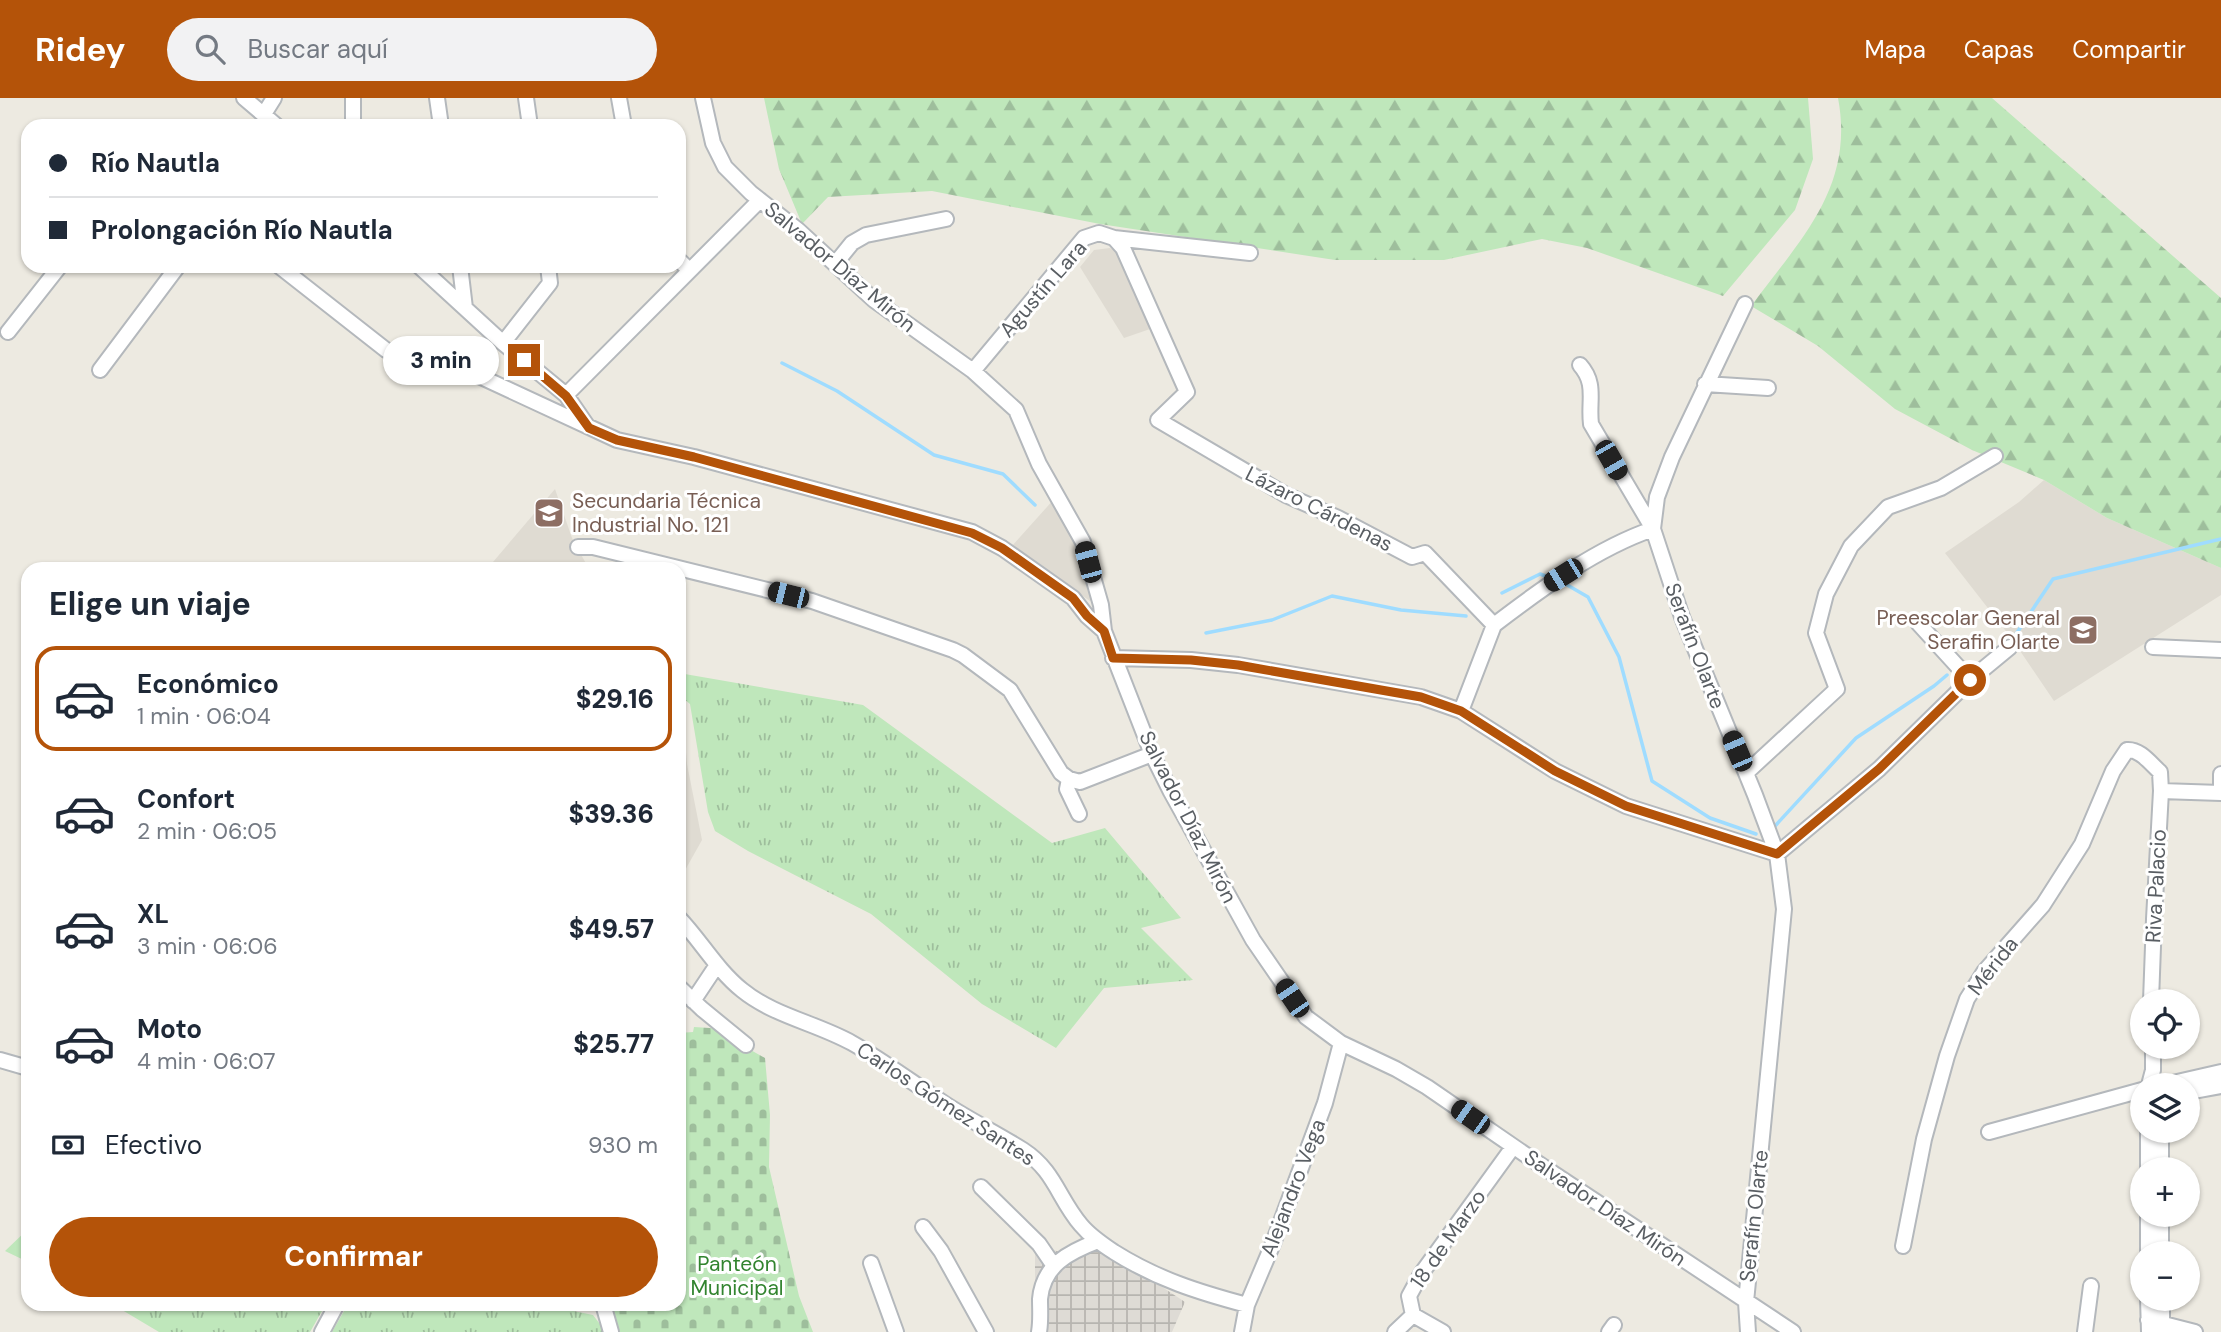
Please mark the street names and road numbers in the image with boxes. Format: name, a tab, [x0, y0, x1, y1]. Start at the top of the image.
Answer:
street label: Salvador Díaz Mirón	[758, 195, 922, 339]
street label: Agustín Lara	[993, 235, 1093, 343]
street label: Lázaro Cárdenas	[1241, 460, 1397, 558]
street label: Serafín Olarte	[1658, 579, 1732, 713]
street label: Salvador Díaz Mirón	[1132, 726, 1244, 908]
street label: Riva Palacio	[2139, 828, 2173, 944]
street label: Mérida	[1961, 931, 2025, 1001]
street label: Carlos Gómez Santes	[851, 1036, 1041, 1172]
street label: Alejandro Vega	[1254, 1115, 1332, 1261]
street label: Salvador Díaz Mirón	[1519, 1143, 1691, 1273]
street label: Serafín Olarte	[1733, 1148, 1775, 1283]
street label: 18 de Marzo	[1404, 1184, 1492, 1294]

